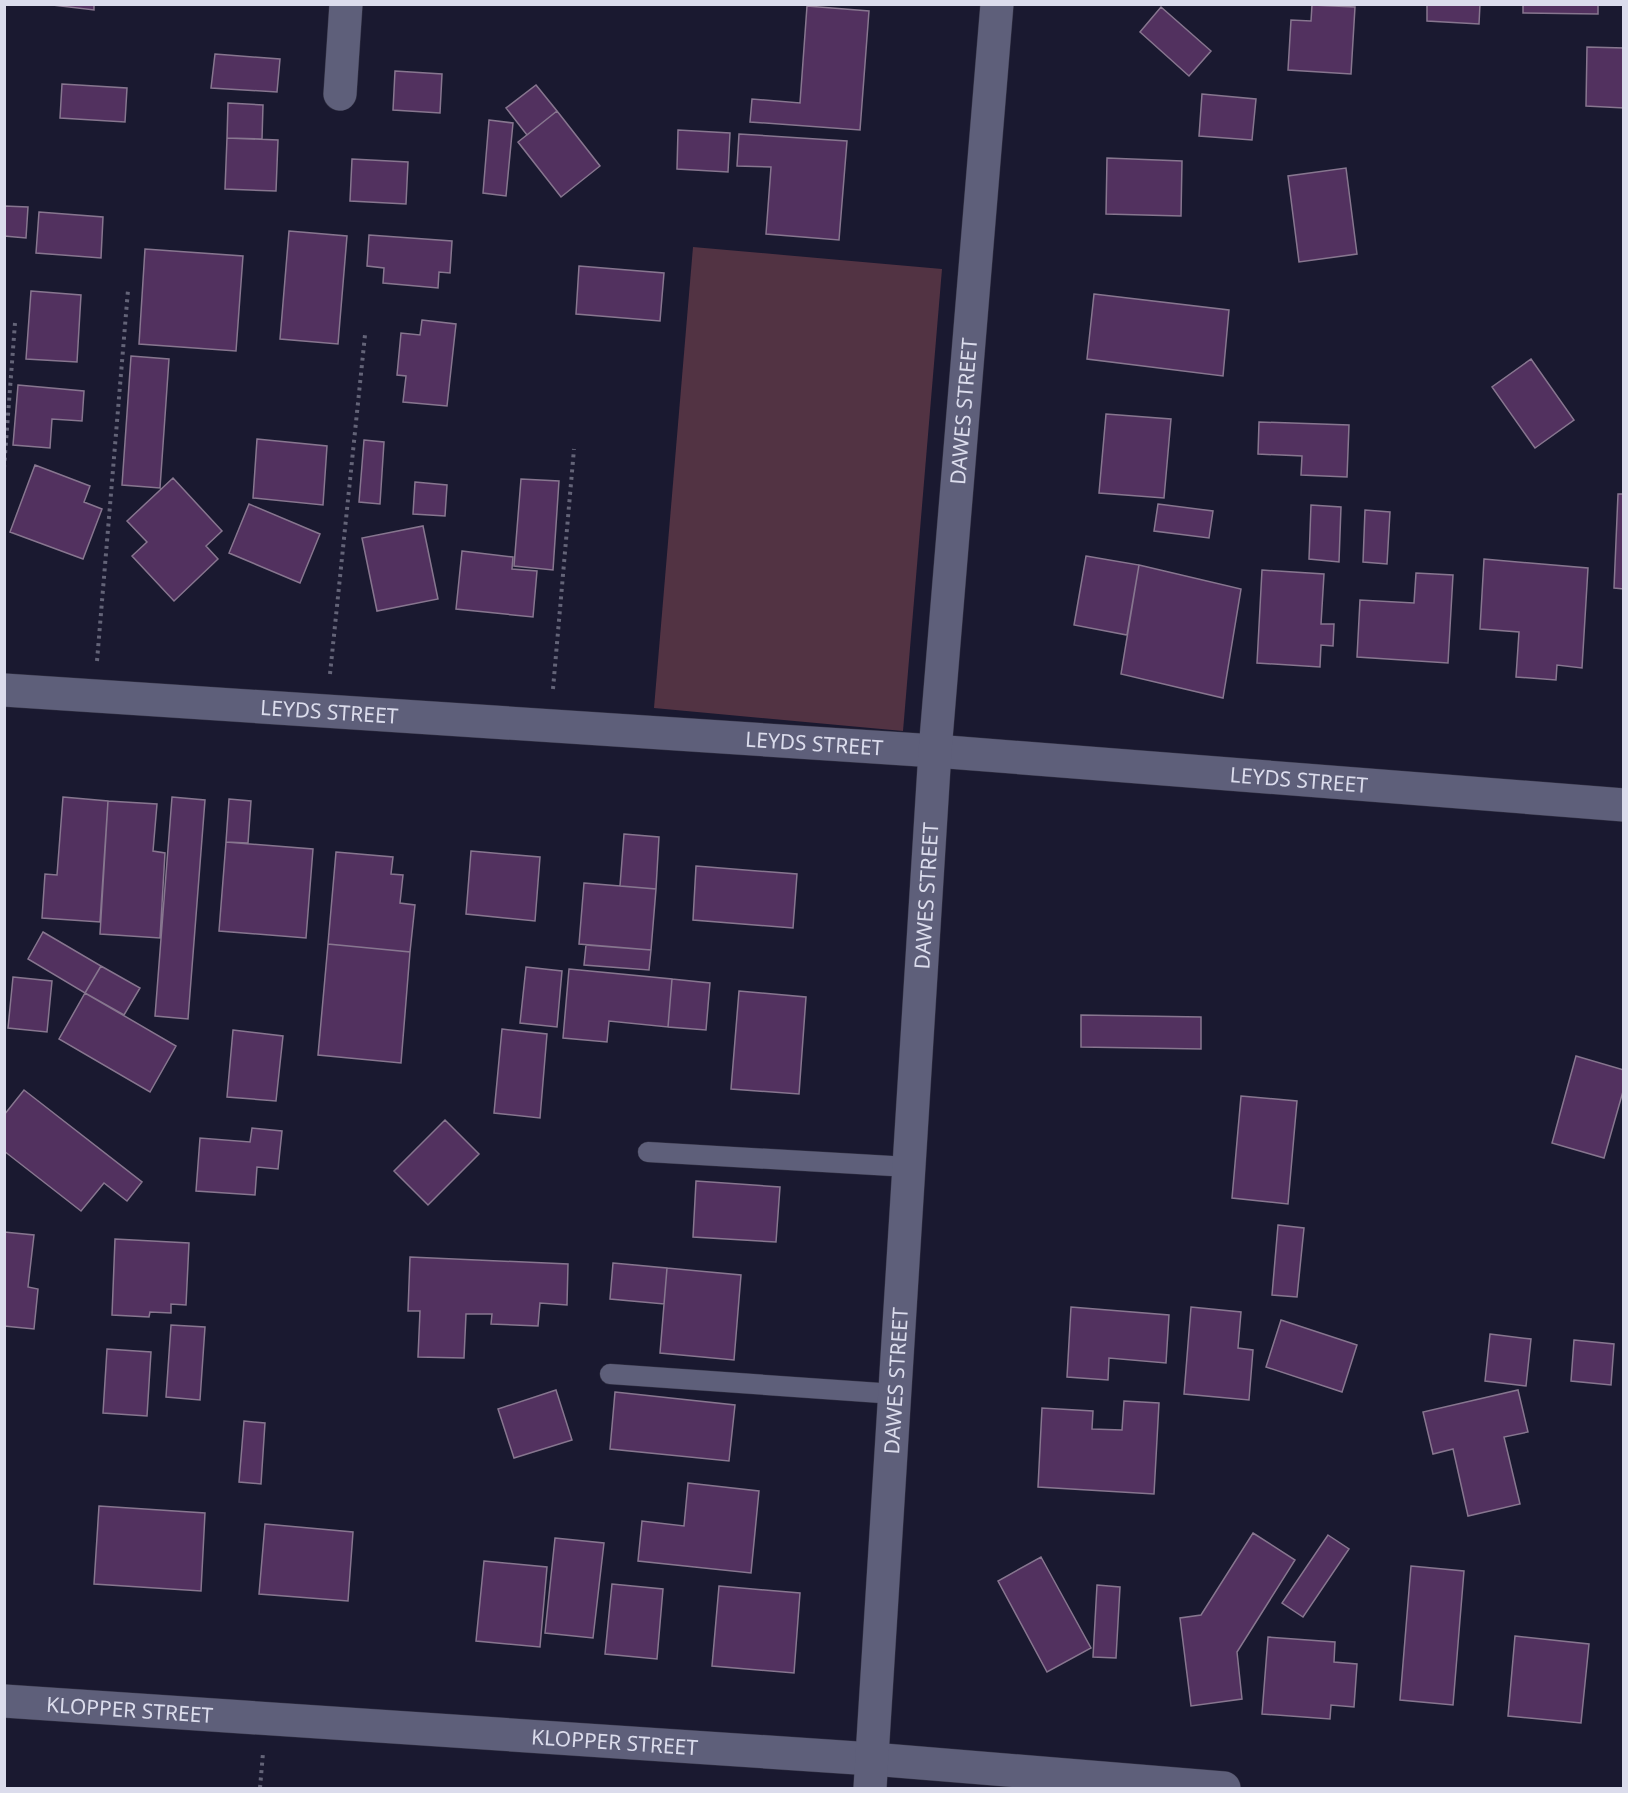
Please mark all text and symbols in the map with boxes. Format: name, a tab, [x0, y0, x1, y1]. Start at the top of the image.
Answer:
street label: DAWES STREET	[943, 336, 983, 486]
street label: LEYDS STREET	[259, 693, 400, 730]
street label: LEYDS STREET	[744, 725, 884, 762]
street label: LEYDS STREET	[1229, 760, 1369, 799]
street label: DAWES STREET	[907, 821, 945, 970]
street label: DAWES STREET	[877, 1306, 914, 1455]
street label: KLOPPER STREET	[45, 1690, 214, 1729]
street label: KLOPPER STREET	[530, 1722, 699, 1761]

